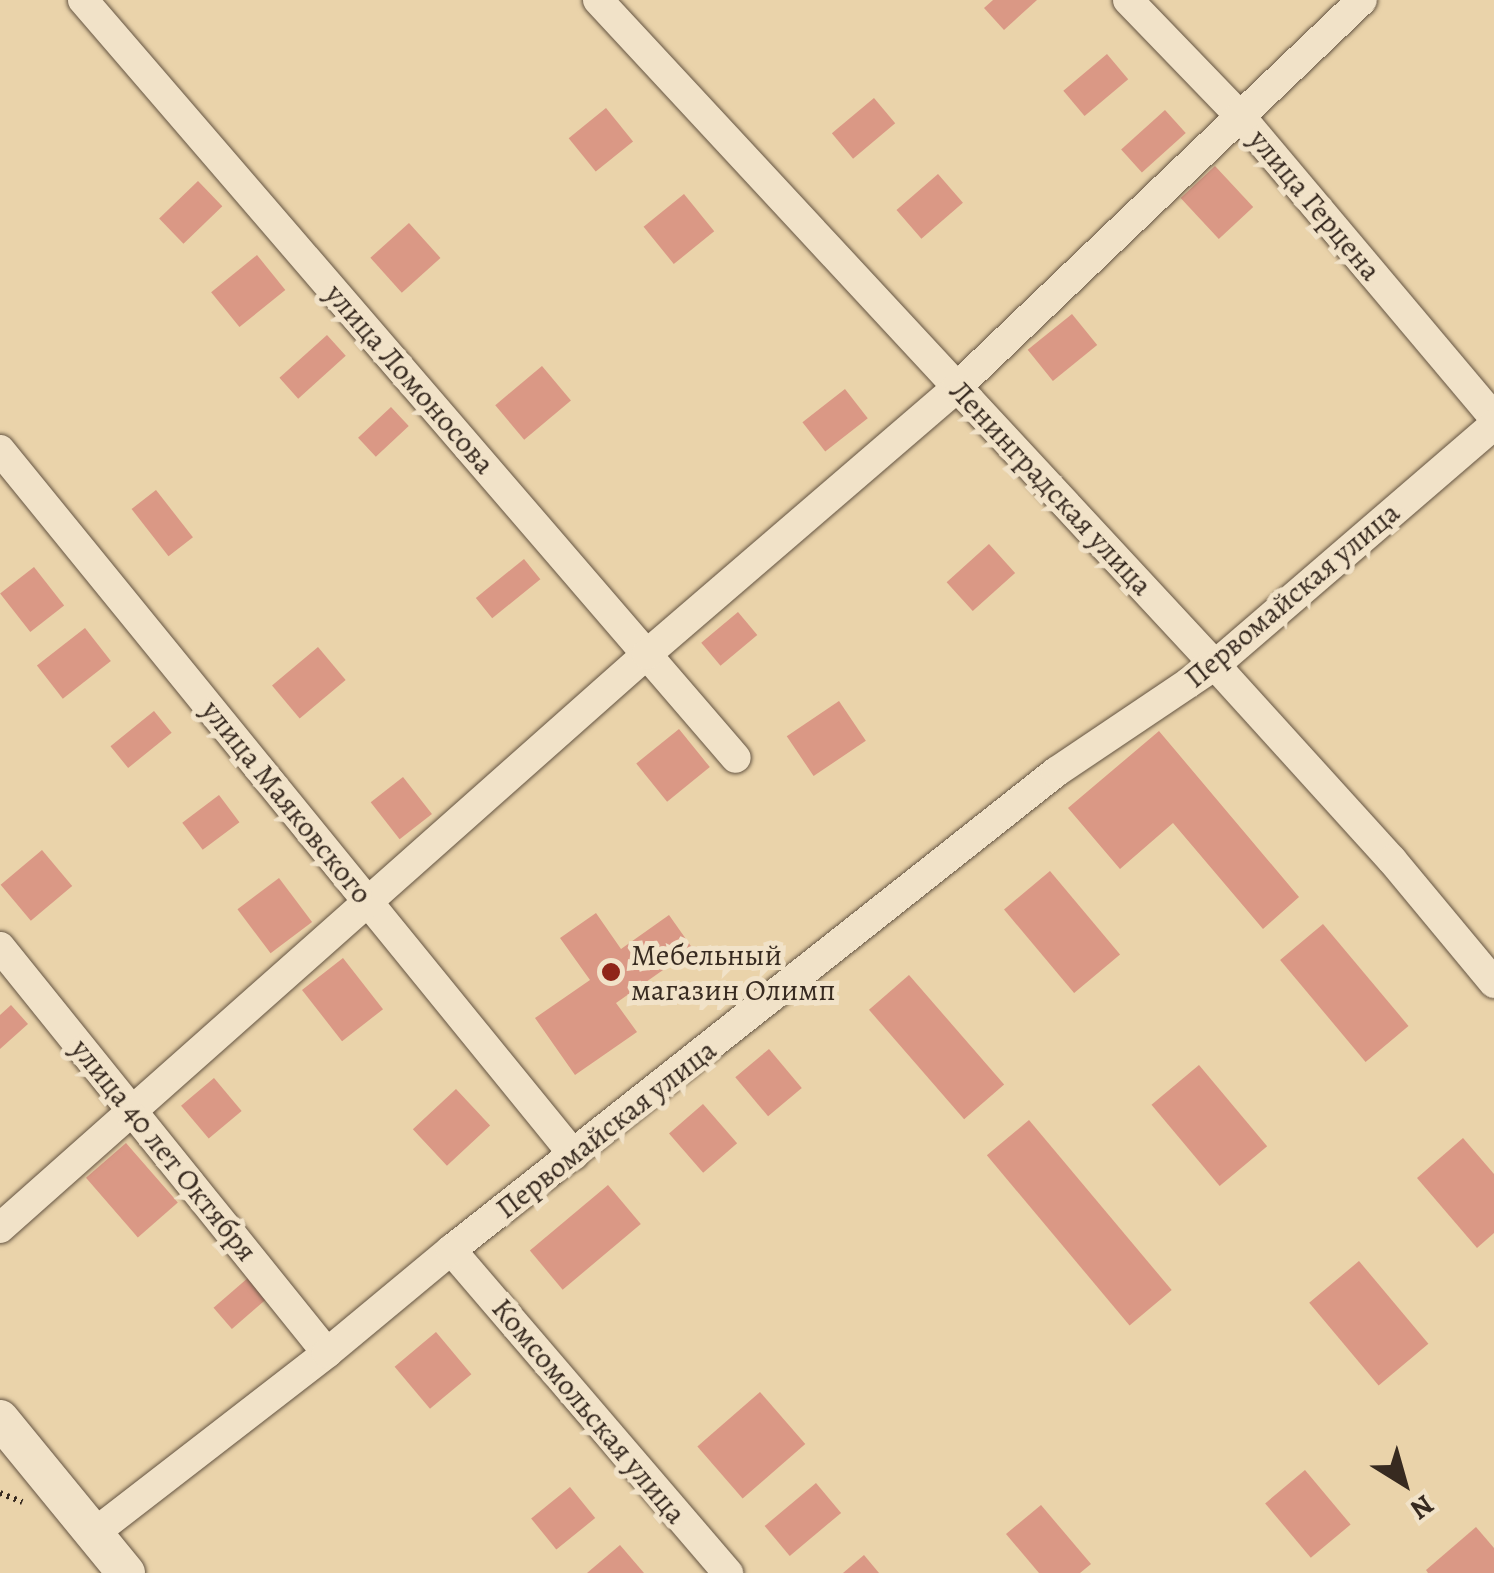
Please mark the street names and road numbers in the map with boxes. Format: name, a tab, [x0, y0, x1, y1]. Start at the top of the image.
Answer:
street label: улица Герцена	[1241, 122, 1389, 288]
street label: улица Ломоносова	[318, 276, 502, 482]
street label: Ленинградская улица	[942, 373, 1160, 603]
street label: Первомайская улица	[1177, 494, 1407, 696]
street label: улица Маяковского	[194, 693, 380, 911]
street label: улица 40 лет Октября	[63, 1032, 265, 1268]
street label: Первомайская улица	[489, 1032, 723, 1226]
street label: Комсомольская улица	[484, 1291, 694, 1531]

